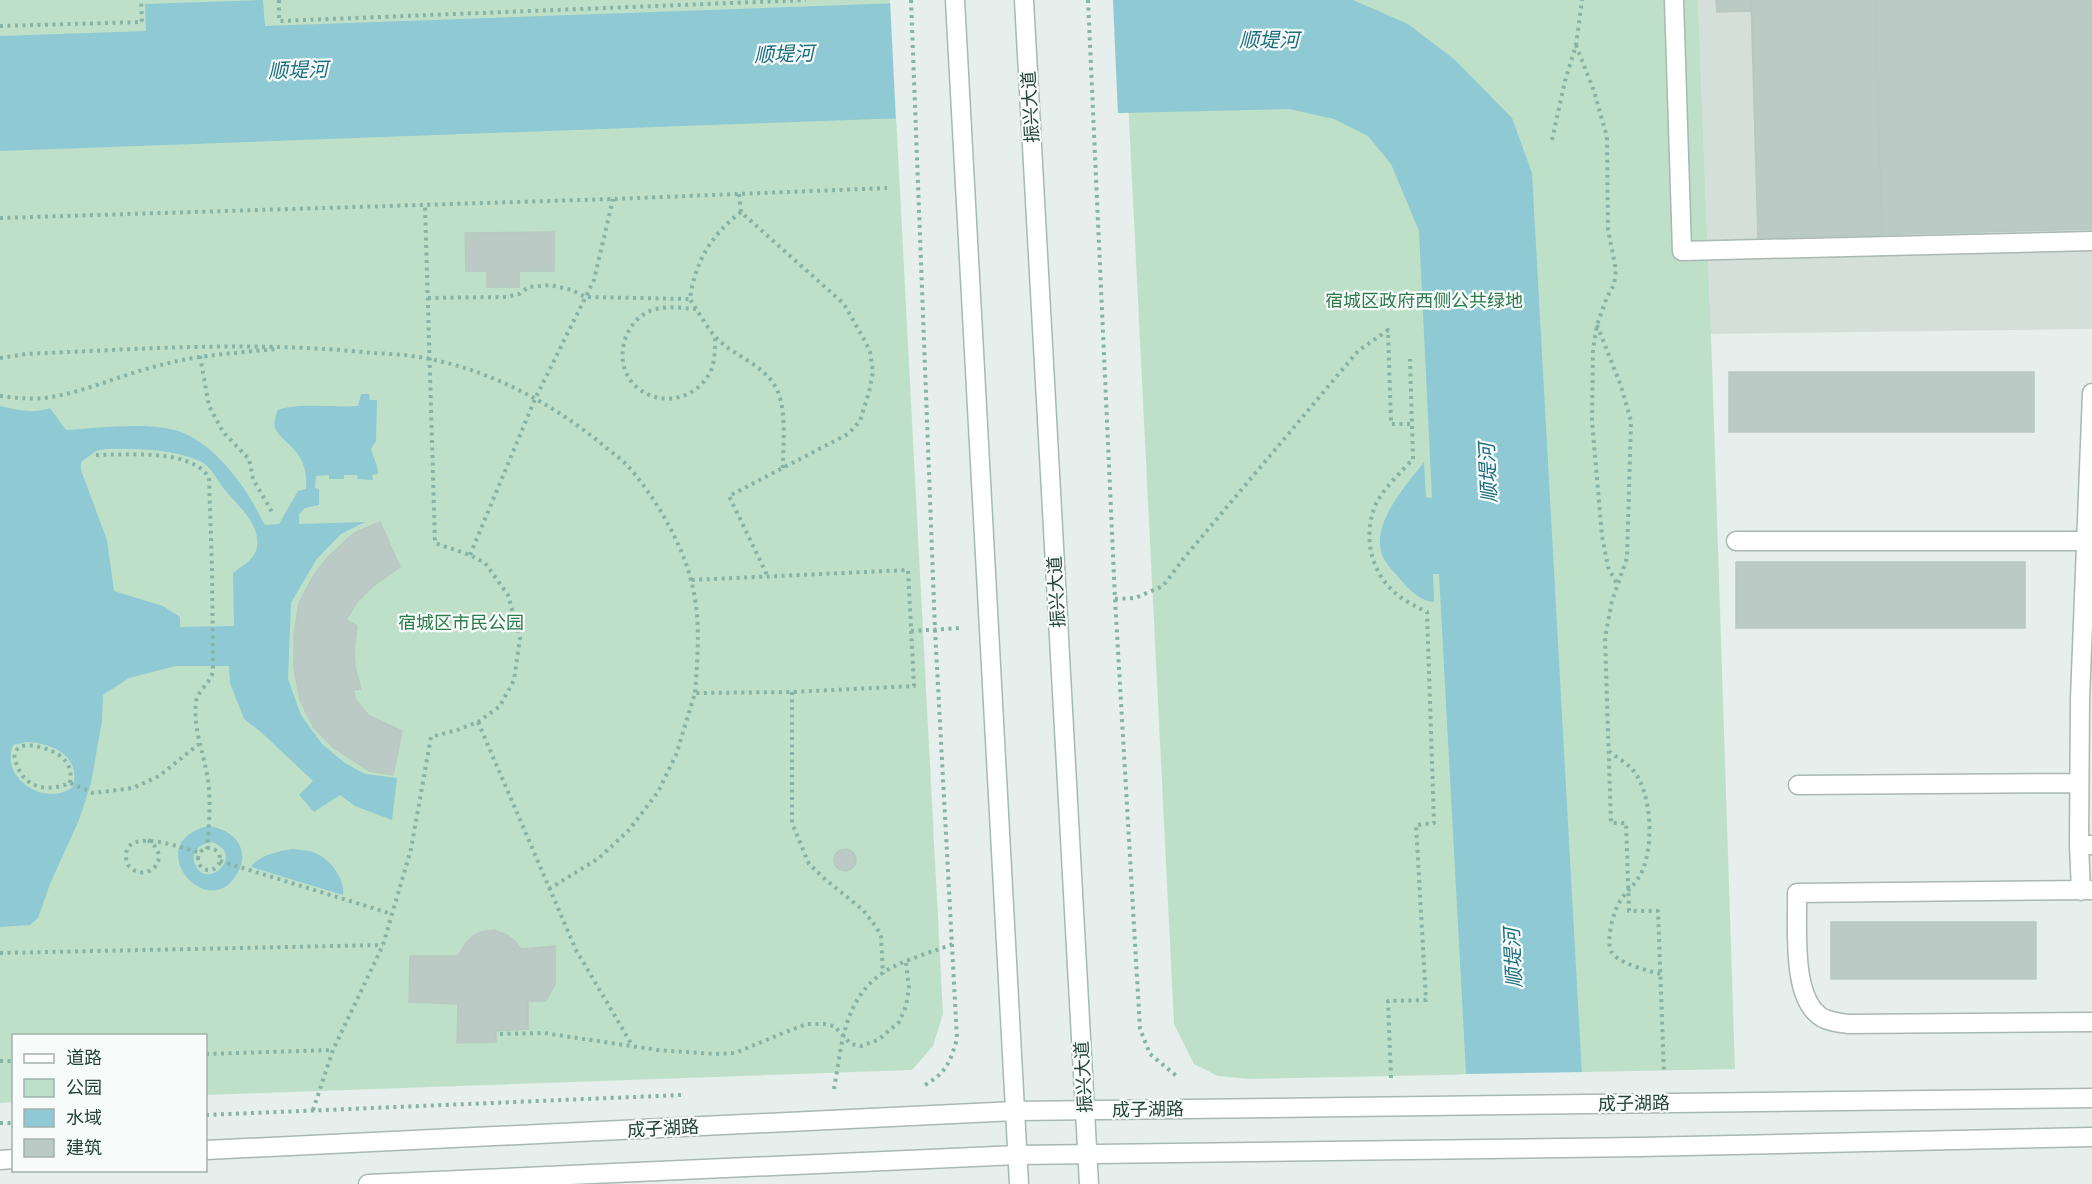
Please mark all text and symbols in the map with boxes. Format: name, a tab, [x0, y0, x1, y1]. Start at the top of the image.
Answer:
water label: 顺堤河	[1239, 26, 1303, 54]
water label: 顺堤河	[754, 39, 818, 69]
water label: 顺堤河	[268, 55, 332, 85]
street label: 振兴大道	[1016, 70, 1044, 144]
park label: 宿城区政府西侧公共绿地	[1325, 288, 1523, 313]
water label: 顺堤河	[1472, 438, 1504, 504]
street label: 振兴大道	[1042, 555, 1070, 629]
park label: 宿城区市民公园	[398, 610, 524, 635]
water label: 顺堤河	[1497, 923, 1529, 989]
legend	[12, 1034, 207, 1172]
street label: 振兴大道	[1069, 1040, 1097, 1114]
text: 道路	[66, 1045, 102, 1070]
text: 公园	[66, 1075, 102, 1100]
street label: 成子湖路	[1598, 1090, 1670, 1116]
street label: 成子湖路	[1112, 1096, 1184, 1122]
text: 水域	[66, 1105, 102, 1130]
street label: 成子湖路	[626, 1114, 700, 1142]
text: 建筑	[66, 1135, 102, 1160]

